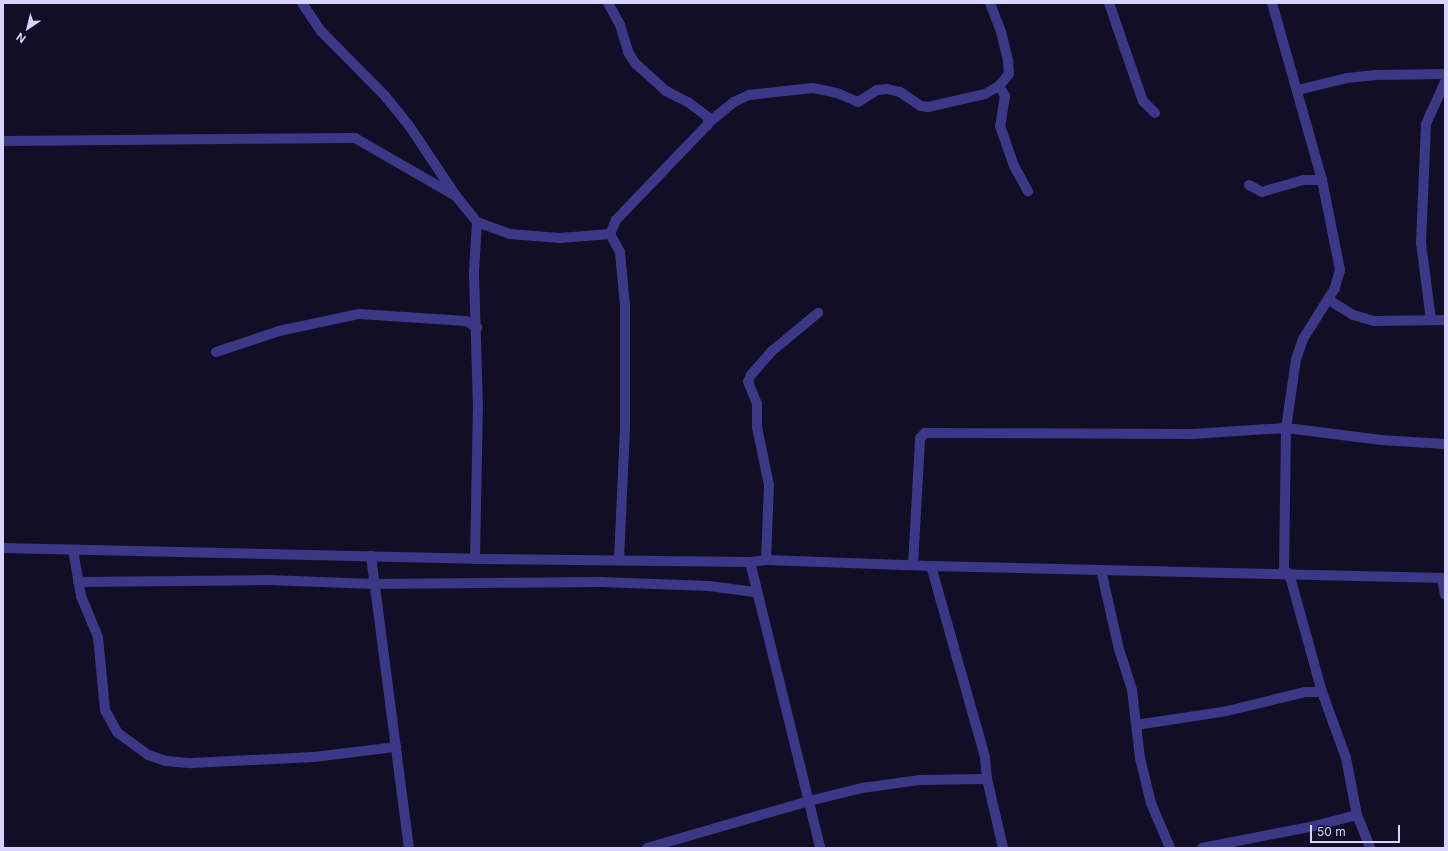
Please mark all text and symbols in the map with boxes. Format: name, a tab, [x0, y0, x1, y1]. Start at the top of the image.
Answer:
north arrow	[8, 8, 48, 48]
text: N	[14, 30, 29, 46]
scale bar	[1312, 817, 1402, 843]
text: 50 m	[1317, 824, 1346, 839]

